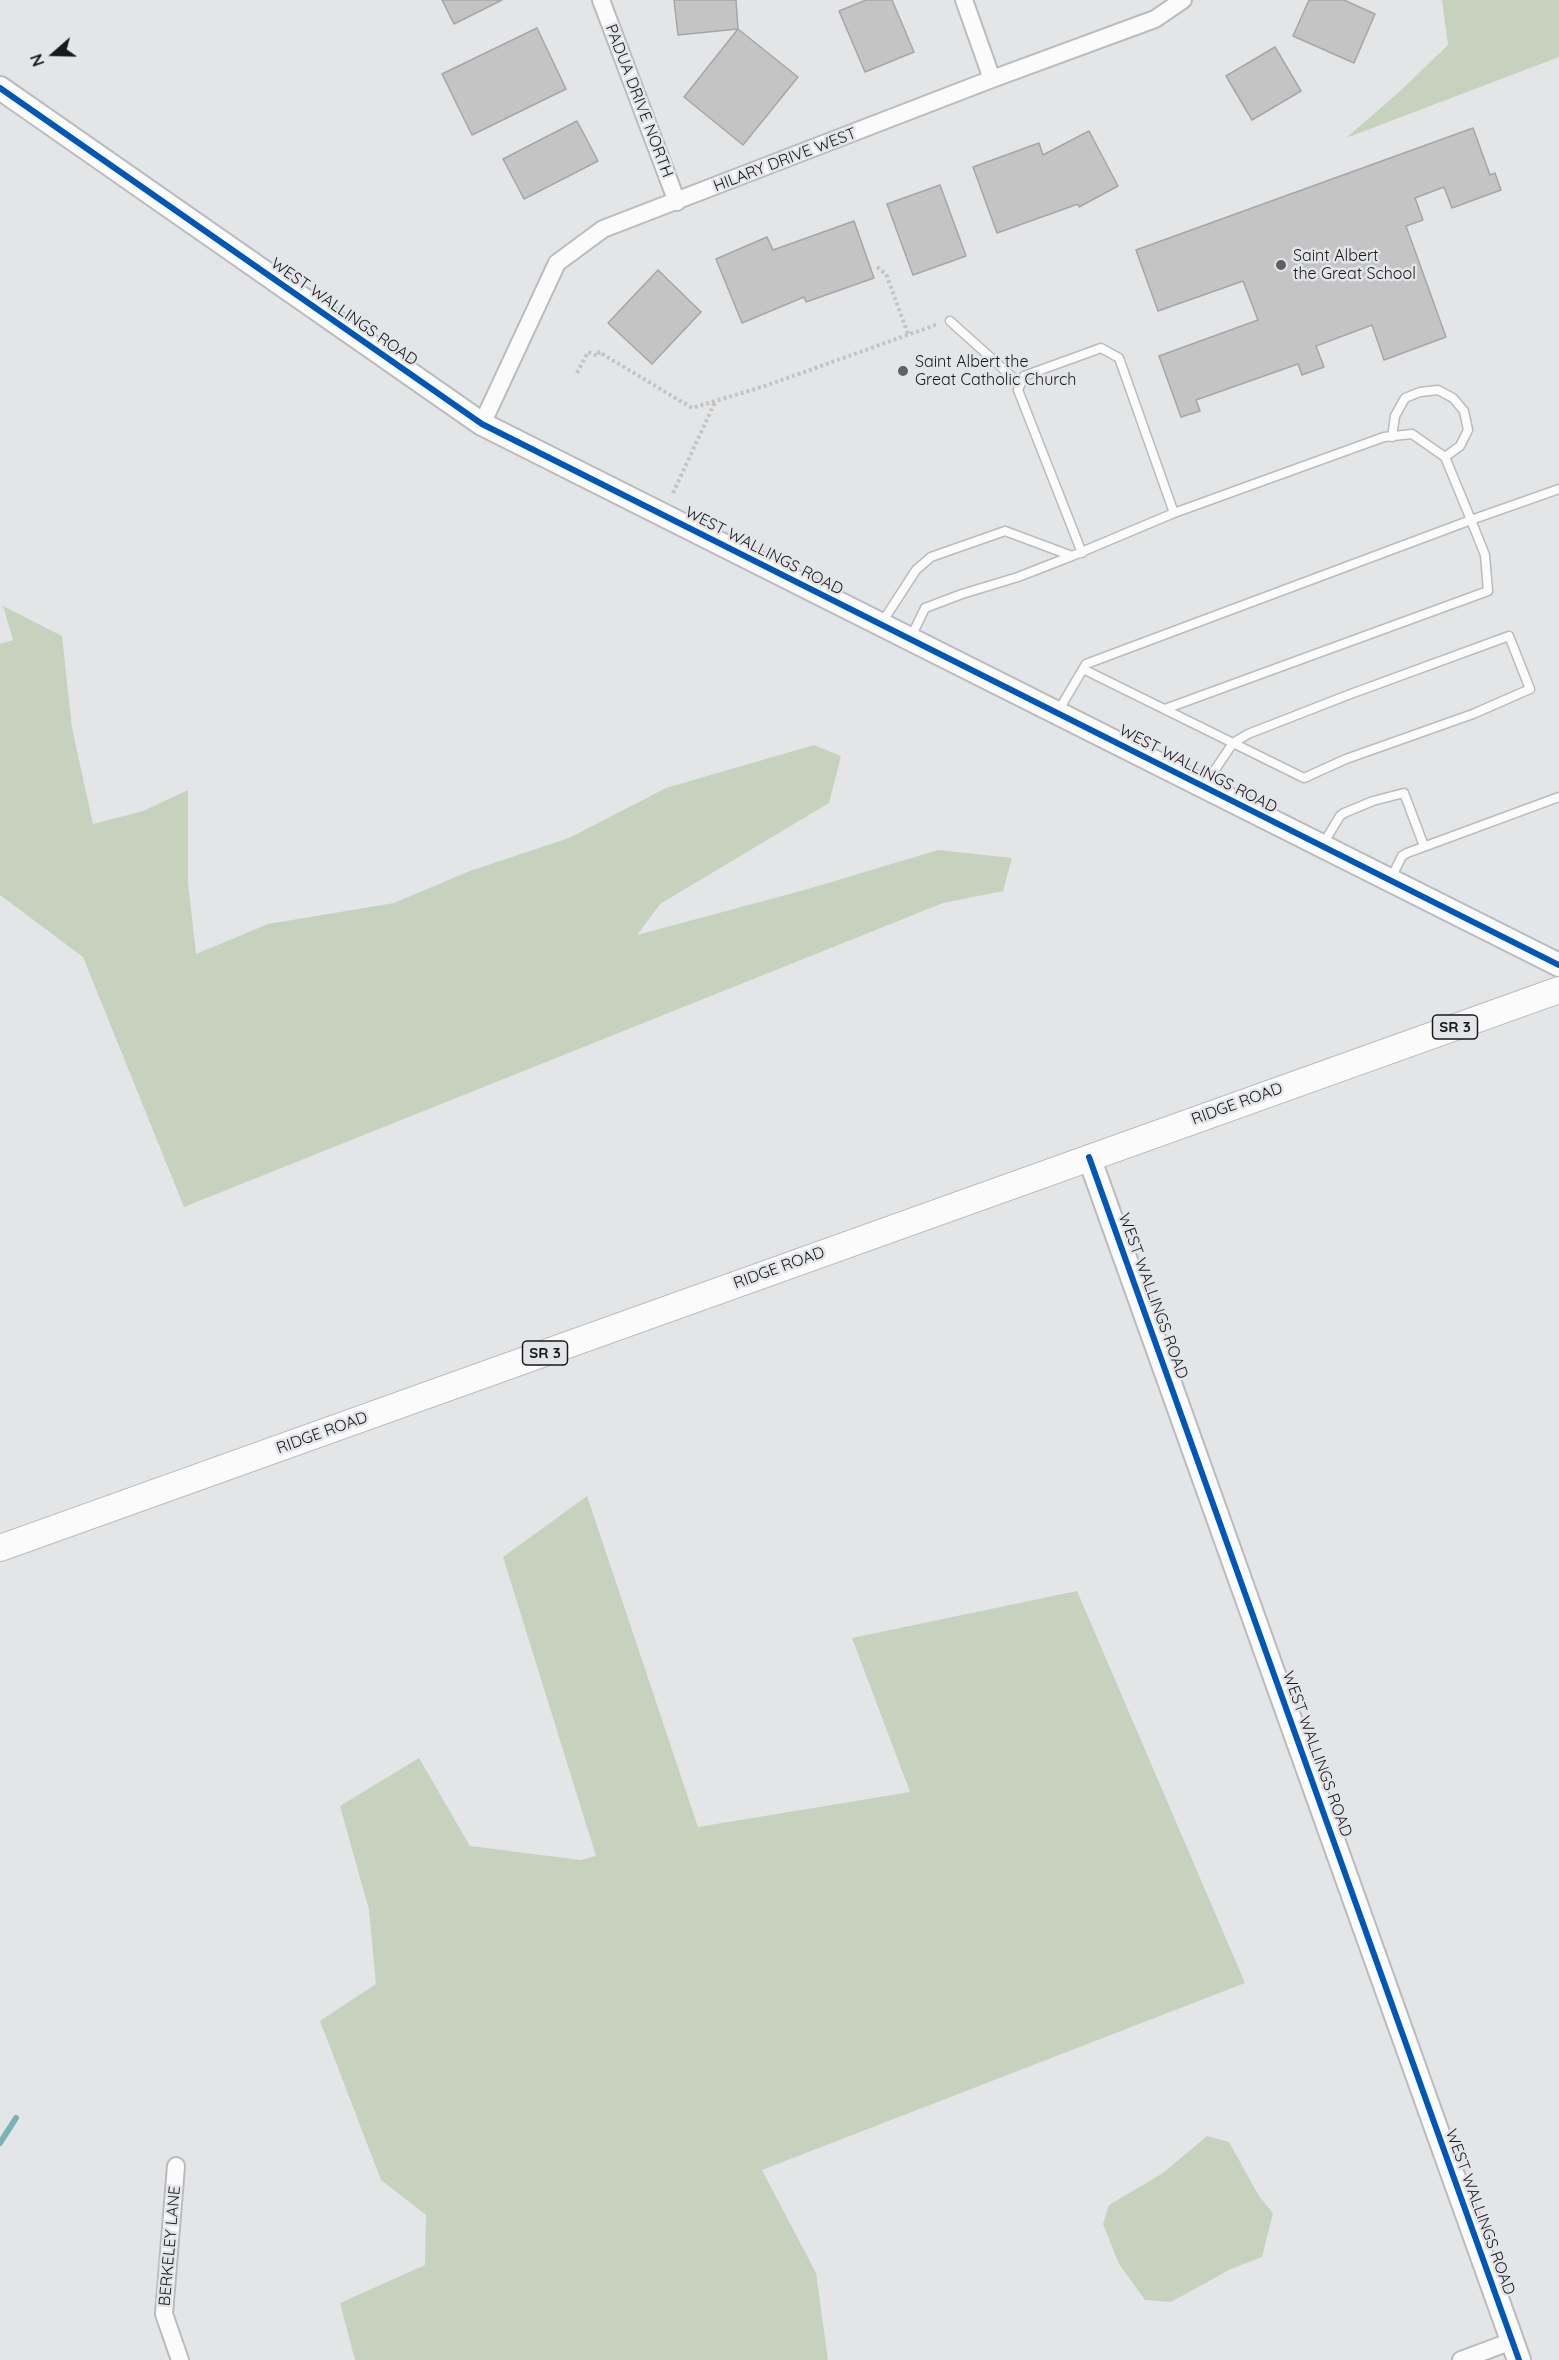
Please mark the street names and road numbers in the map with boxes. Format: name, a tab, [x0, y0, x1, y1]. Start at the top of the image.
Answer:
street label: PADUA DRIVE NORTH	[601, 22, 677, 180]
street label: HILARY DRIVE WEST	[711, 124, 859, 196]
street label: WEST WALLINGS ROAD	[267, 254, 421, 370]
street label: WEST WALLINGS ROAD	[682, 503, 846, 599]
street label: WEST WALLINGS ROAD	[1116, 721, 1280, 817]
road number: SR 3	[1432, 1015, 1478, 1039]
street label: RIDGE ROAD	[1189, 1079, 1285, 1129]
street label: WEST WALLINGS ROAD	[1114, 1211, 1192, 1381]
street label: RIDGE ROAD	[731, 1243, 827, 1293]
road number: SR 3	[522, 1341, 568, 1365]
street label: RIDGE ROAD	[274, 1408, 370, 1458]
street label: WEST WALLINGS ROAD	[1278, 1669, 1356, 1839]
street label: WEST WALLINGS ROAD	[1441, 2127, 1519, 2297]
street label: BERKELEY LANE	[155, 2185, 185, 2307]

